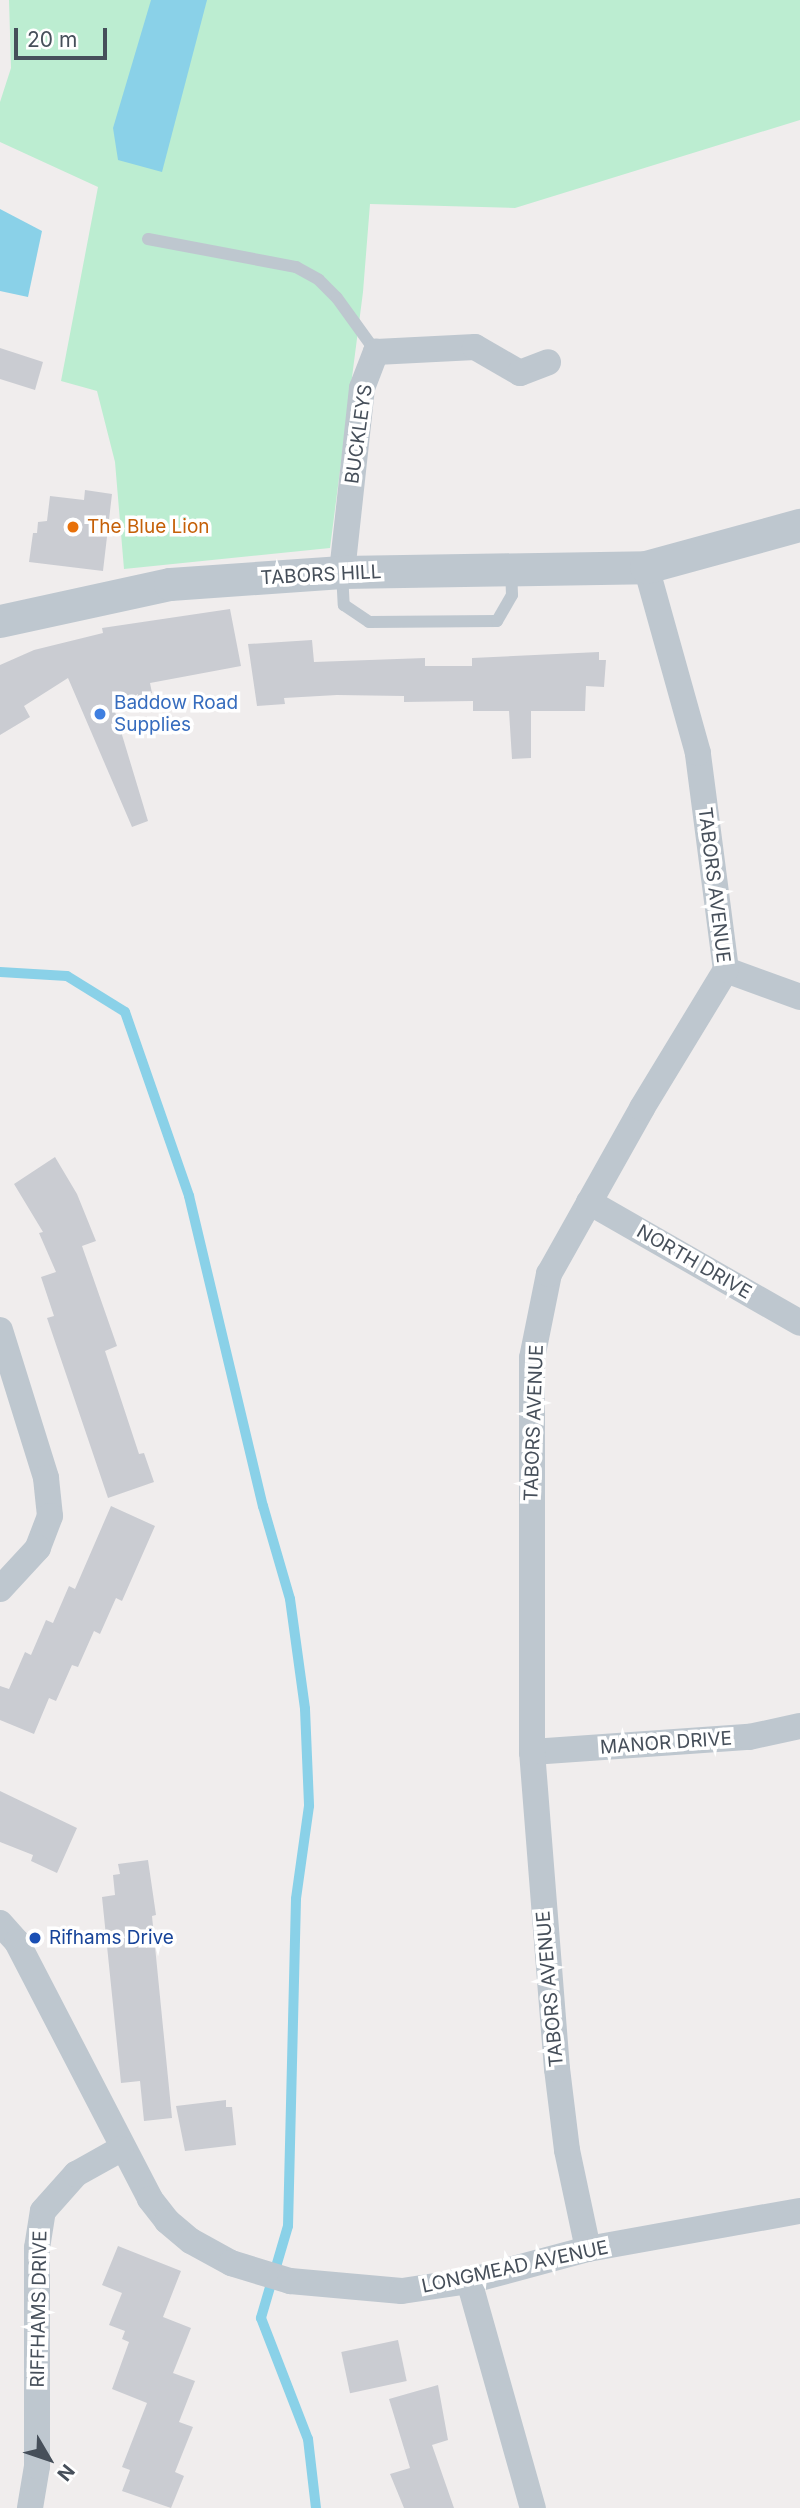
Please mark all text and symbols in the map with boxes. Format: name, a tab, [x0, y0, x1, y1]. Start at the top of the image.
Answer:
scale bar	[18, 14, 110, 58]
text: 20 m	[27, 27, 77, 52]
street label: BUCKLEYS	[341, 383, 377, 485]
place label: The Blue Lion	[87, 516, 210, 538]
marker: The Blue Lion	[65, 519, 81, 535]
street label: TABORS HILL	[260, 560, 382, 590]
place label: Baddow Road Supplies	[114, 692, 238, 736]
marker: Baddow Road Supplies	[92, 706, 108, 722]
street label: TABORS AVENUE	[693, 806, 735, 964]
street label: NORTH DRIVE	[633, 1220, 755, 1304]
street label: TABORS AVENUE	[520, 1344, 548, 1502]
street label: MANOR DRIVE	[599, 1727, 733, 1759]
street label: TABORS AVENUE	[532, 1910, 568, 2068]
place label: Rifhams Drive	[49, 1927, 174, 1949]
marker: Rifhams Drive	[27, 1930, 43, 1946]
street label: RIFFHAMS DRIVE	[26, 2230, 52, 2388]
street label: LONGMEAD AVENUE	[420, 2236, 610, 2298]
north arrow	[14, 2424, 84, 2494]
text: N	[52, 2460, 79, 2485]

